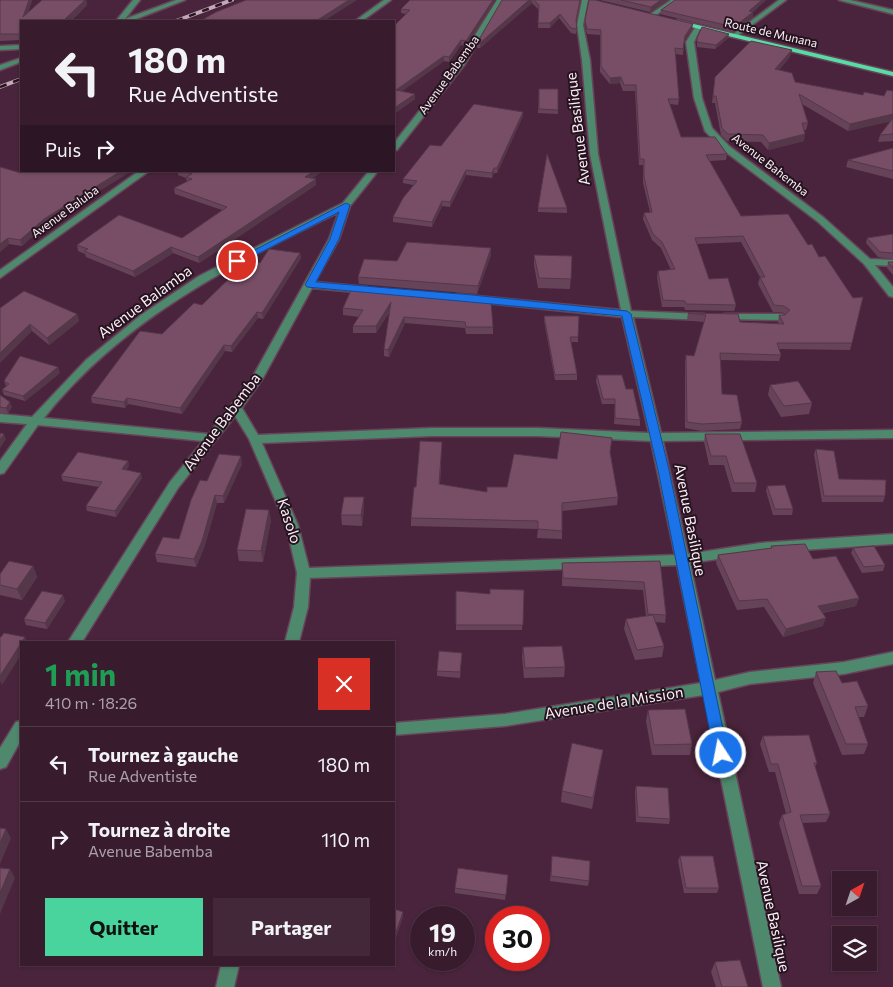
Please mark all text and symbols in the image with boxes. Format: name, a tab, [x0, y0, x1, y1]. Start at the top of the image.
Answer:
street label: Route de Munana	[723, 15, 819, 50]
street label: Avenue Babemba	[415, 32, 481, 116]
text: 180 m	[128, 37, 226, 80]
icon: left	[45, 40, 110, 105]
street label: Avenue Basilique	[561, 71, 593, 187]
text: Rue Adventiste	[128, 80, 278, 107]
street label: Avenue Bahemba	[730, 130, 812, 198]
icon: right	[91, 135, 119, 163]
text: Puis	[45, 138, 81, 161]
street label: Avenue Baluba	[28, 182, 101, 240]
pin	[216, 240, 258, 282]
icon: arrive	[223, 247, 251, 275]
street label: Avenue Balamba	[94, 261, 195, 341]
street label: Avenue Babemba	[179, 369, 264, 474]
street label: Avenue Basilique	[671, 462, 711, 577]
street label: Kasolo	[274, 496, 306, 546]
text: 1 min	[45, 655, 116, 692]
button: close	[318, 658, 370, 710]
street label: Avenue de la Mission	[543, 682, 684, 722]
text: 410 m · 18:26	[45, 693, 137, 712]
position arrow	[694, 726, 746, 778]
text: Tournez à gauche	[88, 743, 238, 766]
icon: left	[45, 750, 73, 778]
text: 180 m	[318, 753, 370, 776]
text: Rue Adventiste	[88, 766, 197, 785]
text: Tournez à droite	[88, 818, 230, 841]
icon: right	[45, 825, 73, 853]
text: 110 m	[321, 828, 370, 851]
text: Avenue Babemba	[88, 841, 213, 860]
street label: Avenue Basilique	[753, 858, 795, 973]
north arrow	[832, 871, 878, 916]
map controls	[832, 871, 877, 971]
button: Quitter	[45, 898, 203, 956]
button: Partager	[213, 898, 370, 956]
speed limit sign: 30	[485, 906, 550, 971]
text: 19	[429, 917, 456, 947]
button: layers	[832, 926, 877, 971]
text: km/h	[428, 944, 457, 958]

